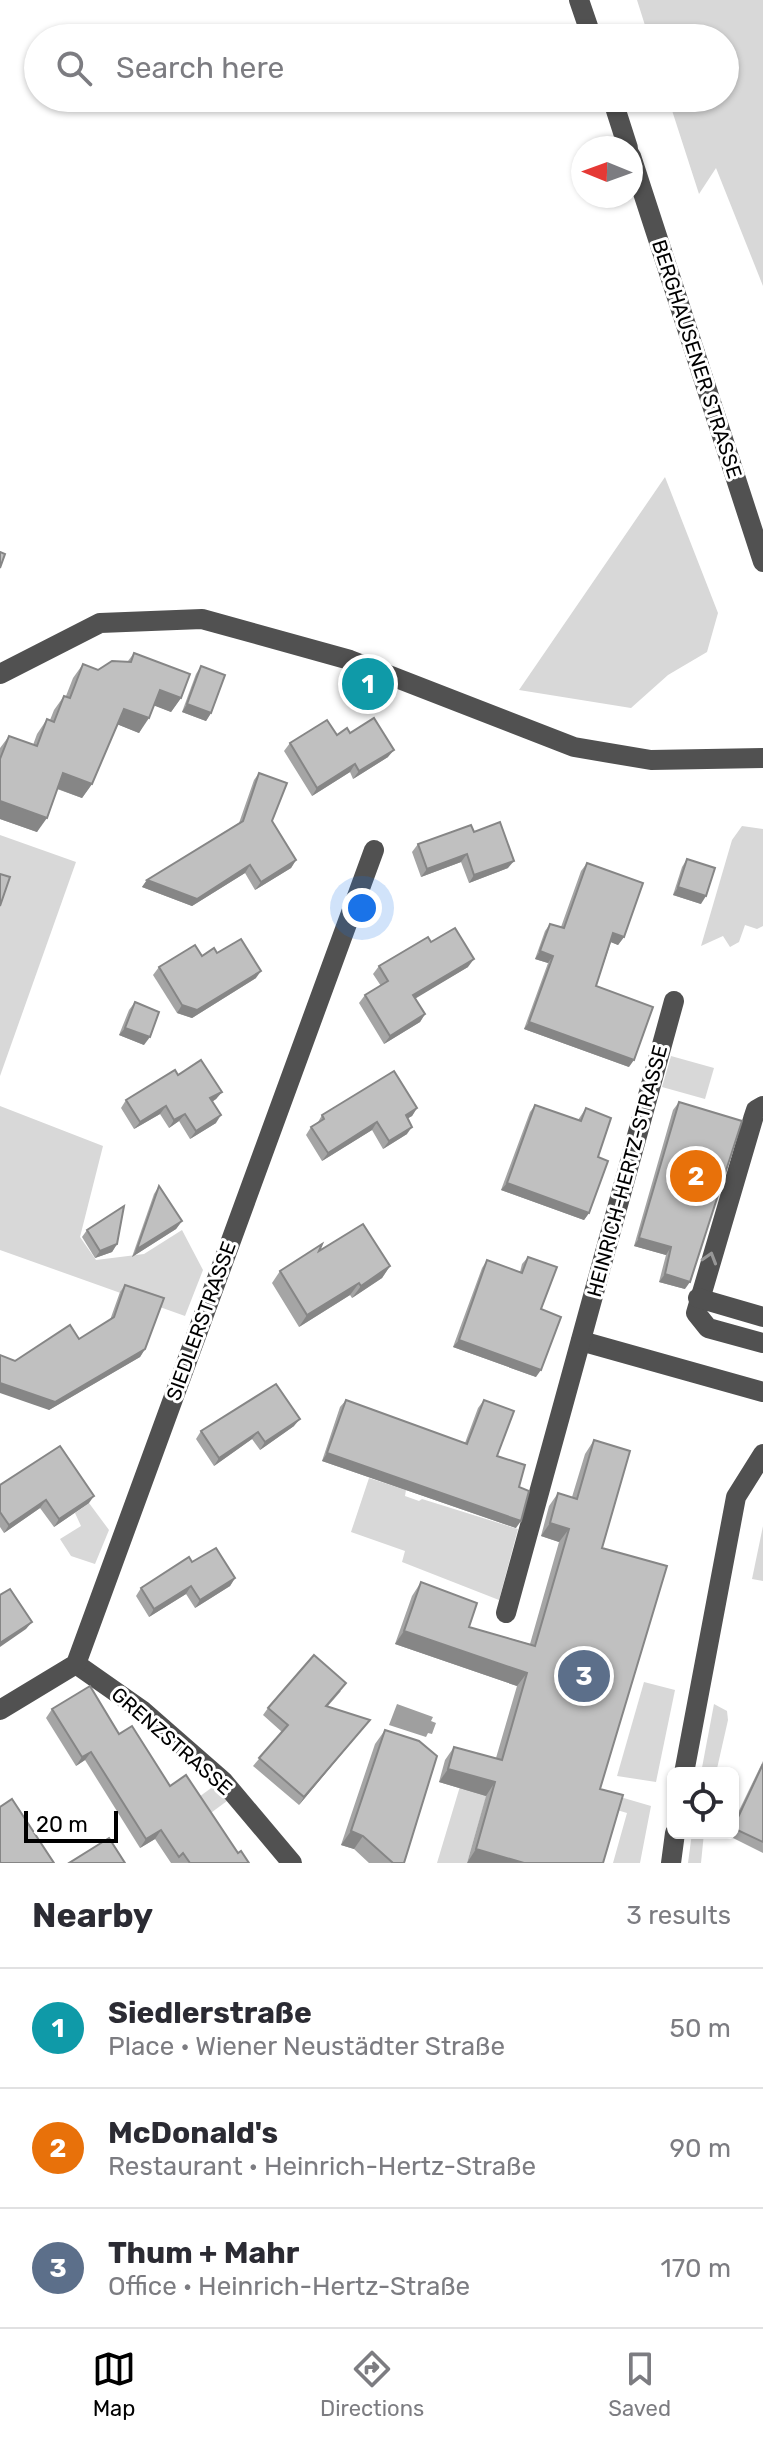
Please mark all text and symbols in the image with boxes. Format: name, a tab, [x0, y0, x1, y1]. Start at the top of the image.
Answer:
search box	[24, 24, 739, 112]
icon: search	[52, 46, 96, 90]
text: Search here	[116, 50, 284, 86]
north arrow	[571, 136, 643, 208]
street label: BERGHAUSENER STRASSE	[647, 237, 747, 481]
pin: 1	[342, 654, 394, 714]
your location	[342, 888, 382, 928]
street label: HEINRICH-HERTZ-STRASSE	[582, 1042, 672, 1300]
pin: 2	[670, 1146, 722, 1206]
street label: SIEDLERSTRASSE	[161, 1238, 241, 1404]
one-way arrow	[701, 1251, 717, 1265]
pin: 3	[558, 1646, 610, 1706]
street label: GRENZSTRASSE	[107, 1682, 237, 1800]
map controls	[667, 1767, 739, 1839]
button: locate	[667, 1767, 739, 1839]
scale bar	[24, 1807, 118, 1843]
text: 20 m	[36, 1811, 88, 1838]
text: Nearby	[32, 1895, 153, 1936]
text: 3 results	[626, 1900, 731, 1931]
text: Siedlerstraße	[108, 1995, 312, 2031]
text: 1	[52, 2013, 64, 2044]
text: 50 m	[670, 2013, 731, 2044]
text: Place · Wiener Neustädter Straße	[108, 2031, 505, 2062]
text: McDonald's	[108, 2115, 278, 2151]
text: 2	[50, 2133, 66, 2164]
text: 90 m	[670, 2133, 731, 2164]
text: Restaurant · Heinrich-Hertz-Straße	[108, 2151, 536, 2182]
text: Thum + Mahr	[108, 2235, 299, 2271]
text: 3	[49, 2253, 67, 2284]
text: 170 m	[661, 2253, 731, 2284]
text: Office · Heinrich-Hertz-Straße	[108, 2271, 470, 2302]
tab: Map	[92, 2347, 136, 2422]
tab: Directions	[320, 2347, 424, 2422]
tab: Saved	[608, 2347, 671, 2422]

